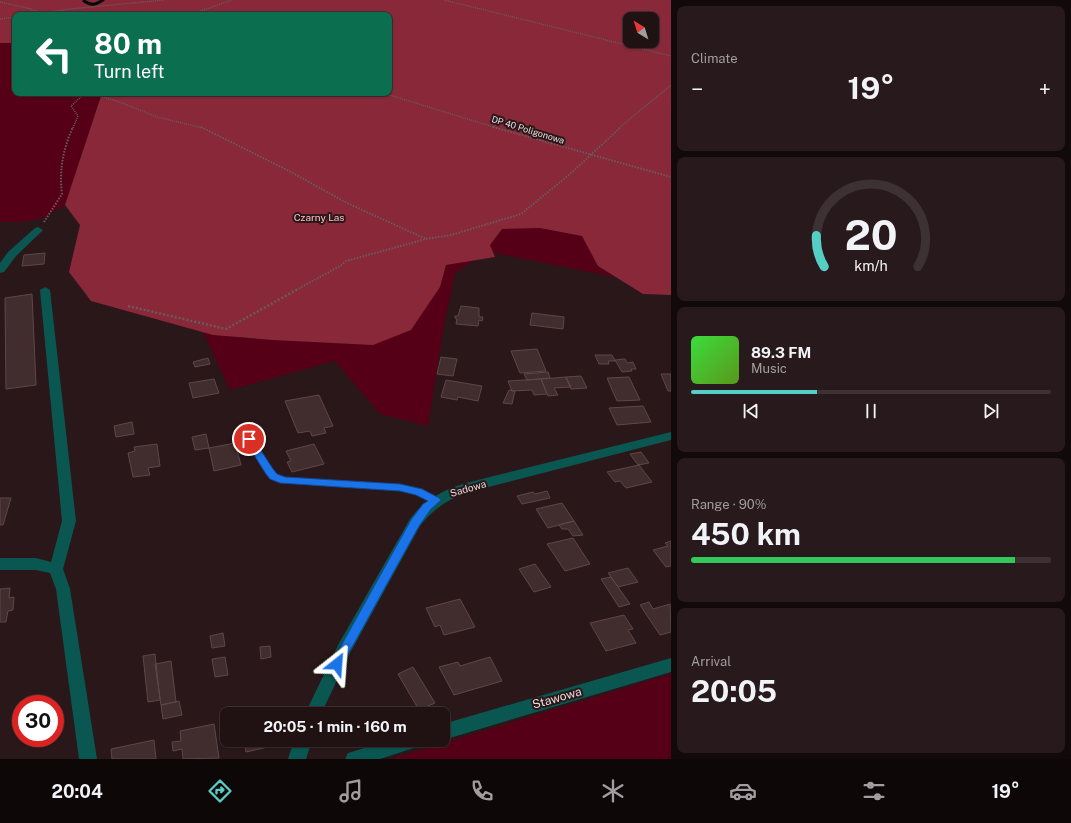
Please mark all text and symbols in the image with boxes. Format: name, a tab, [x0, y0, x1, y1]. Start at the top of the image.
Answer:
north arrow	[623, 12, 659, 48]
map controls	[623, 12, 659, 48]
text: 80 m	[94, 27, 162, 60]
icon: left	[28, 28, 80, 80]
text: Climate	[691, 51, 738, 66]
text: Turn left	[94, 61, 164, 82]
text: 19°	[848, 70, 894, 106]
text: −	[691, 76, 703, 102]
text: +	[1039, 76, 1051, 102]
street label: DP 40 Poligonowa	[490, 113, 566, 146]
text: 20	[844, 210, 898, 259]
park label: Czarny Las	[294, 211, 344, 223]
text: km/h	[854, 256, 888, 273]
text: 89.3 FM	[751, 344, 811, 361]
text: Music	[751, 361, 787, 376]
icon: previous	[740, 400, 762, 422]
icon: pause	[860, 400, 882, 422]
icon: next	[980, 400, 1002, 422]
pin	[232, 422, 266, 456]
icon: arrive	[238, 428, 260, 450]
street label: Sadowa	[449, 477, 487, 499]
text: Range · 90%	[691, 497, 766, 512]
text: 450 km	[691, 516, 801, 552]
position arrow	[316, 643, 358, 685]
text: Arrival	[691, 654, 731, 669]
text: 20:05	[691, 673, 777, 709]
street label: Stawowa	[531, 684, 583, 712]
speed limit sign: 30	[12, 695, 64, 747]
text: 20:05 · 1 min · 160 m	[263, 718, 407, 735]
icon: directions	[206, 777, 234, 805]
icon: music	[337, 777, 365, 805]
icon: phone	[468, 777, 496, 805]
icon: climate	[599, 777, 627, 805]
icon: car	[729, 777, 757, 805]
icon: filters	[860, 777, 888, 805]
text: 20:04	[51, 781, 103, 802]
text: 19°	[991, 781, 1019, 802]

